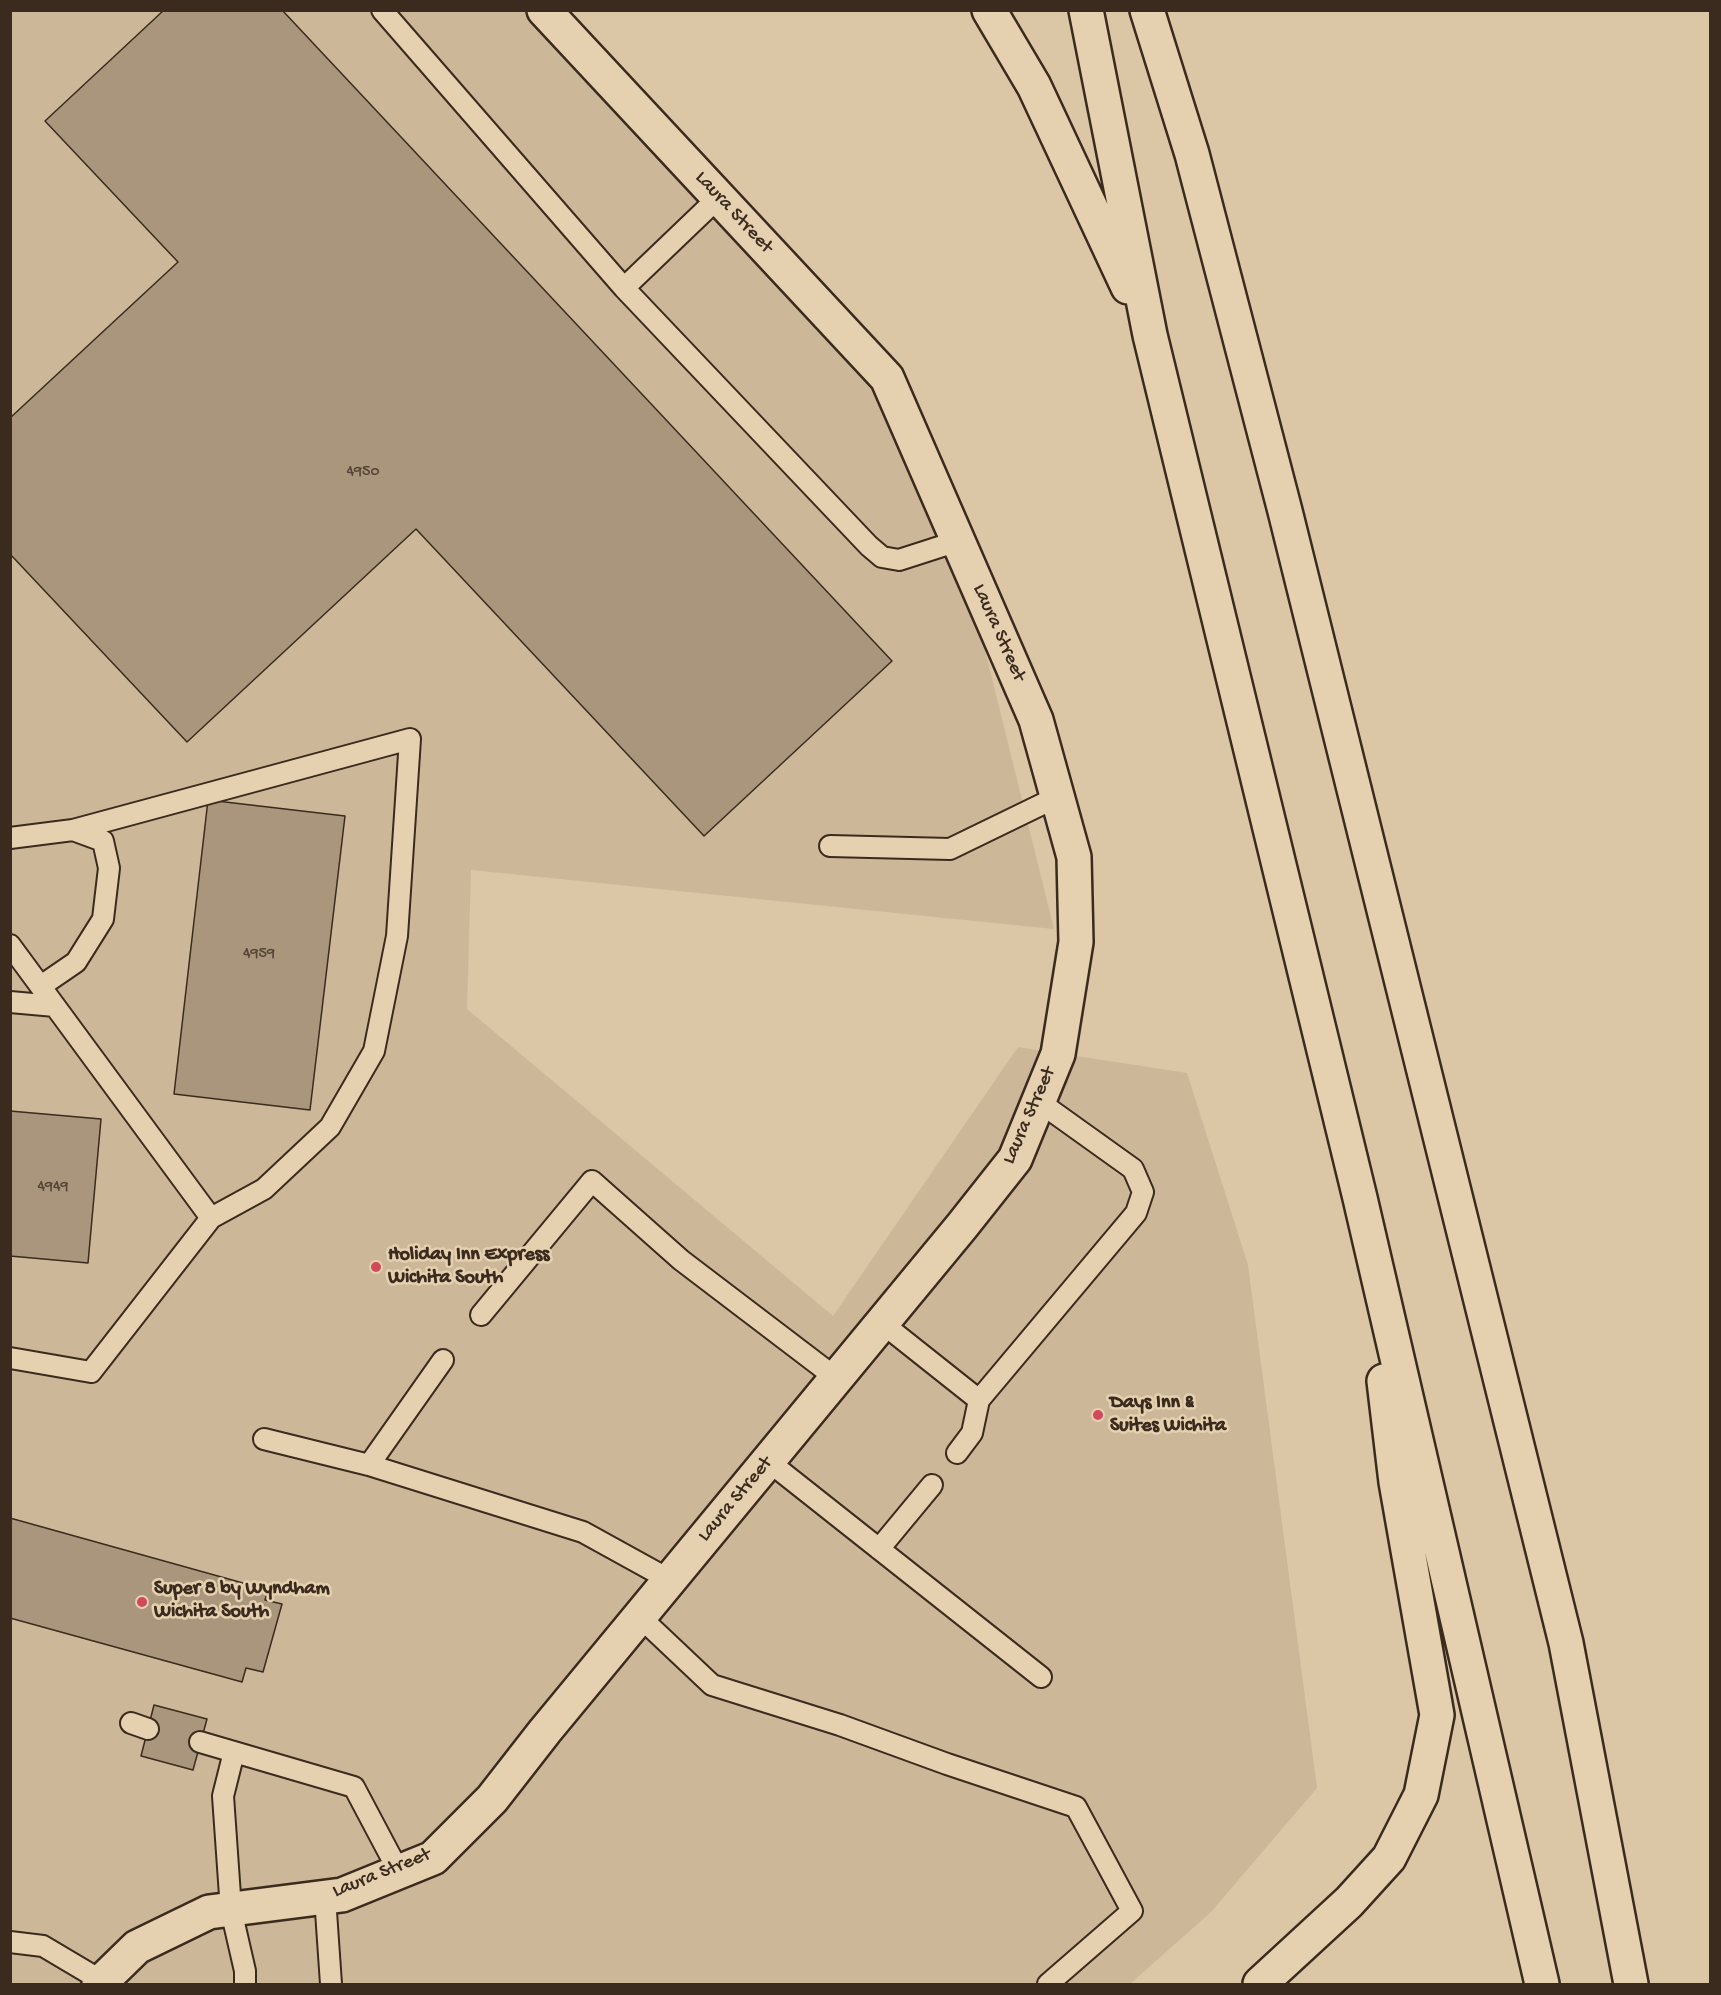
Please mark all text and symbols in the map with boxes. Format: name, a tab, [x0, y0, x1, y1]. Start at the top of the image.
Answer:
street label: Laura Street	[689, 167, 777, 259]
house number: 4950	[346, 463, 380, 483]
street label: Laura Street	[966, 581, 1030, 685]
house number: 4959	[243, 945, 275, 965]
street label: Laura Street	[998, 1064, 1062, 1168]
house number: 4949	[37, 1178, 69, 1198]
place label: Holiday Inn Express Wichita South	[388, 1244, 549, 1291]
marker: Holiday Inn Express Wichita South	[369, 1260, 383, 1274]
place label: Days Inn & Suites Wichita	[1110, 1392, 1226, 1439]
marker: Days Inn & Suites Wichita	[1091, 1408, 1105, 1422]
street label: Laura Street	[693, 1452, 779, 1548]
place label: Super 8 by Wyndham Wichita South	[154, 1578, 330, 1625]
marker: Super 8 by Wyndham Wichita South	[135, 1595, 149, 1609]
street label: Laura Street	[329, 1843, 435, 1905]

